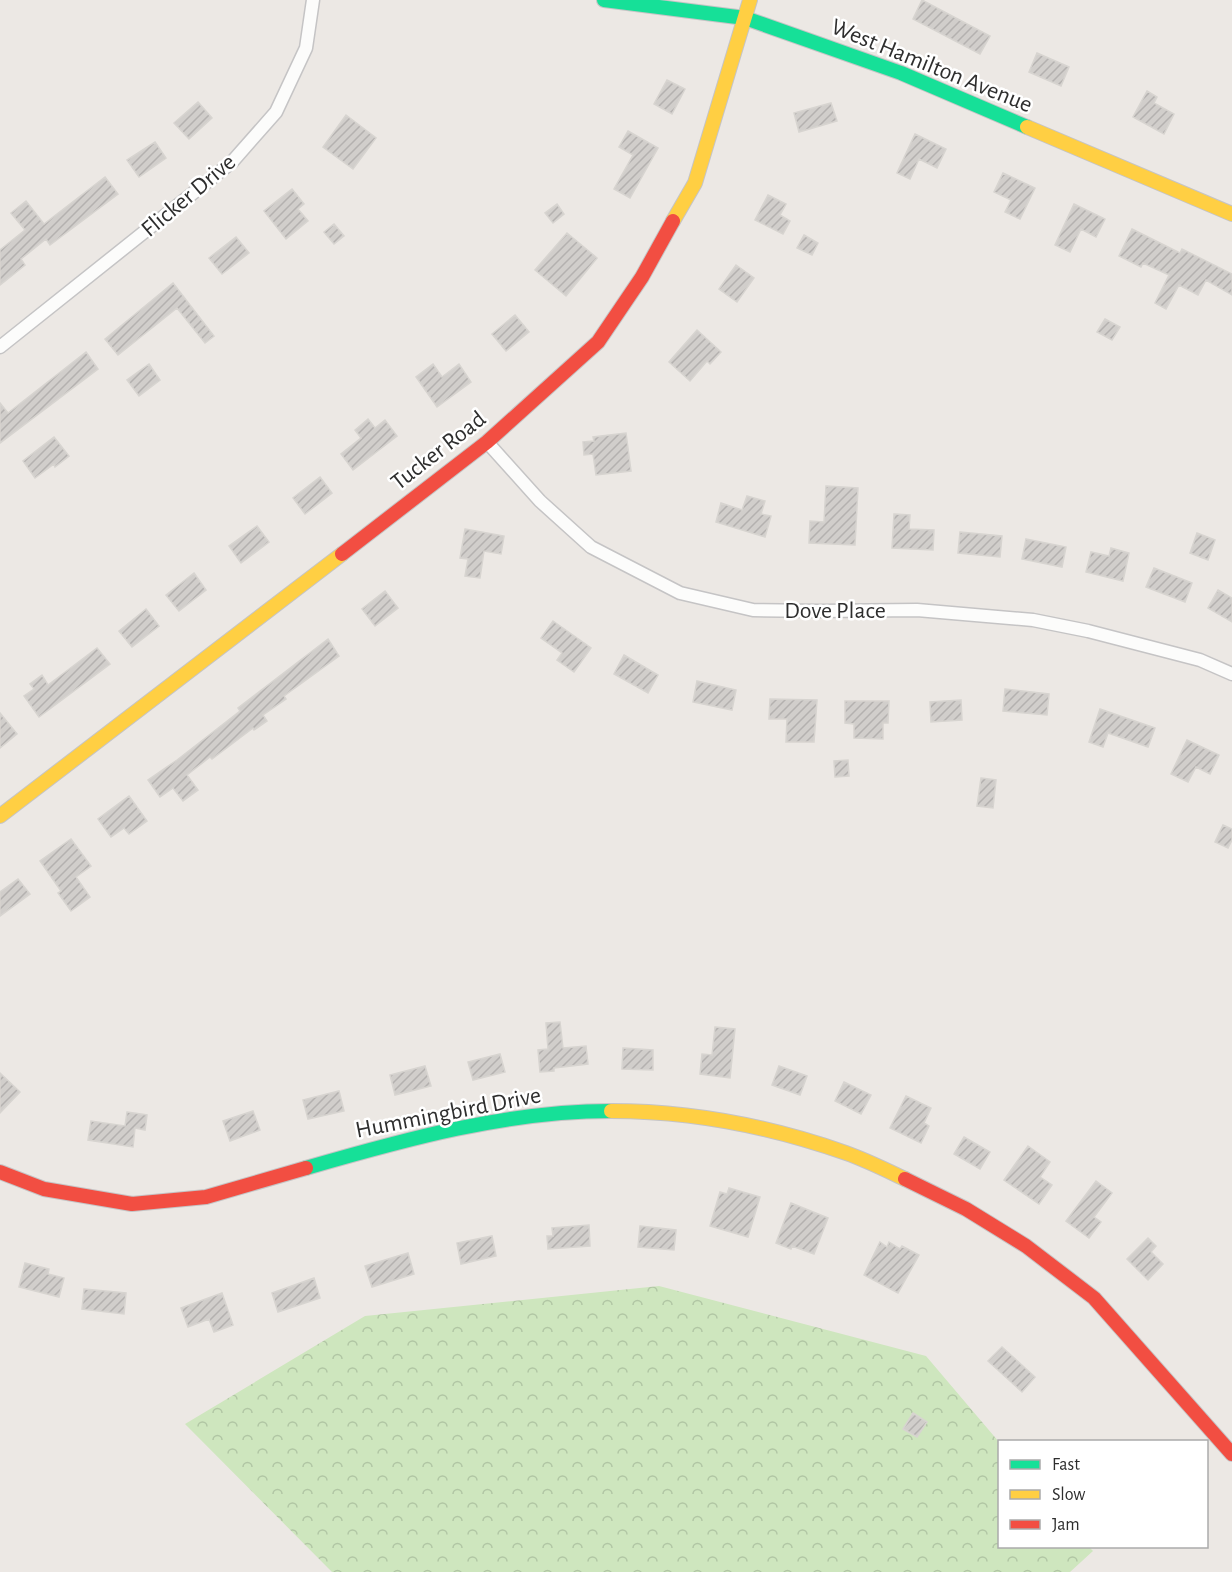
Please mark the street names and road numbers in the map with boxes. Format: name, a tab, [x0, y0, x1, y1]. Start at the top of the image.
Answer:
street label: West Hamilton Avenue	[828, 15, 1036, 117]
street label: Flicker Drive	[137, 150, 240, 242]
street label: Tucker Road	[387, 407, 490, 495]
street label: Dove Place	[784, 599, 886, 623]
street label: Hummingbird Drive	[353, 1083, 543, 1143]

